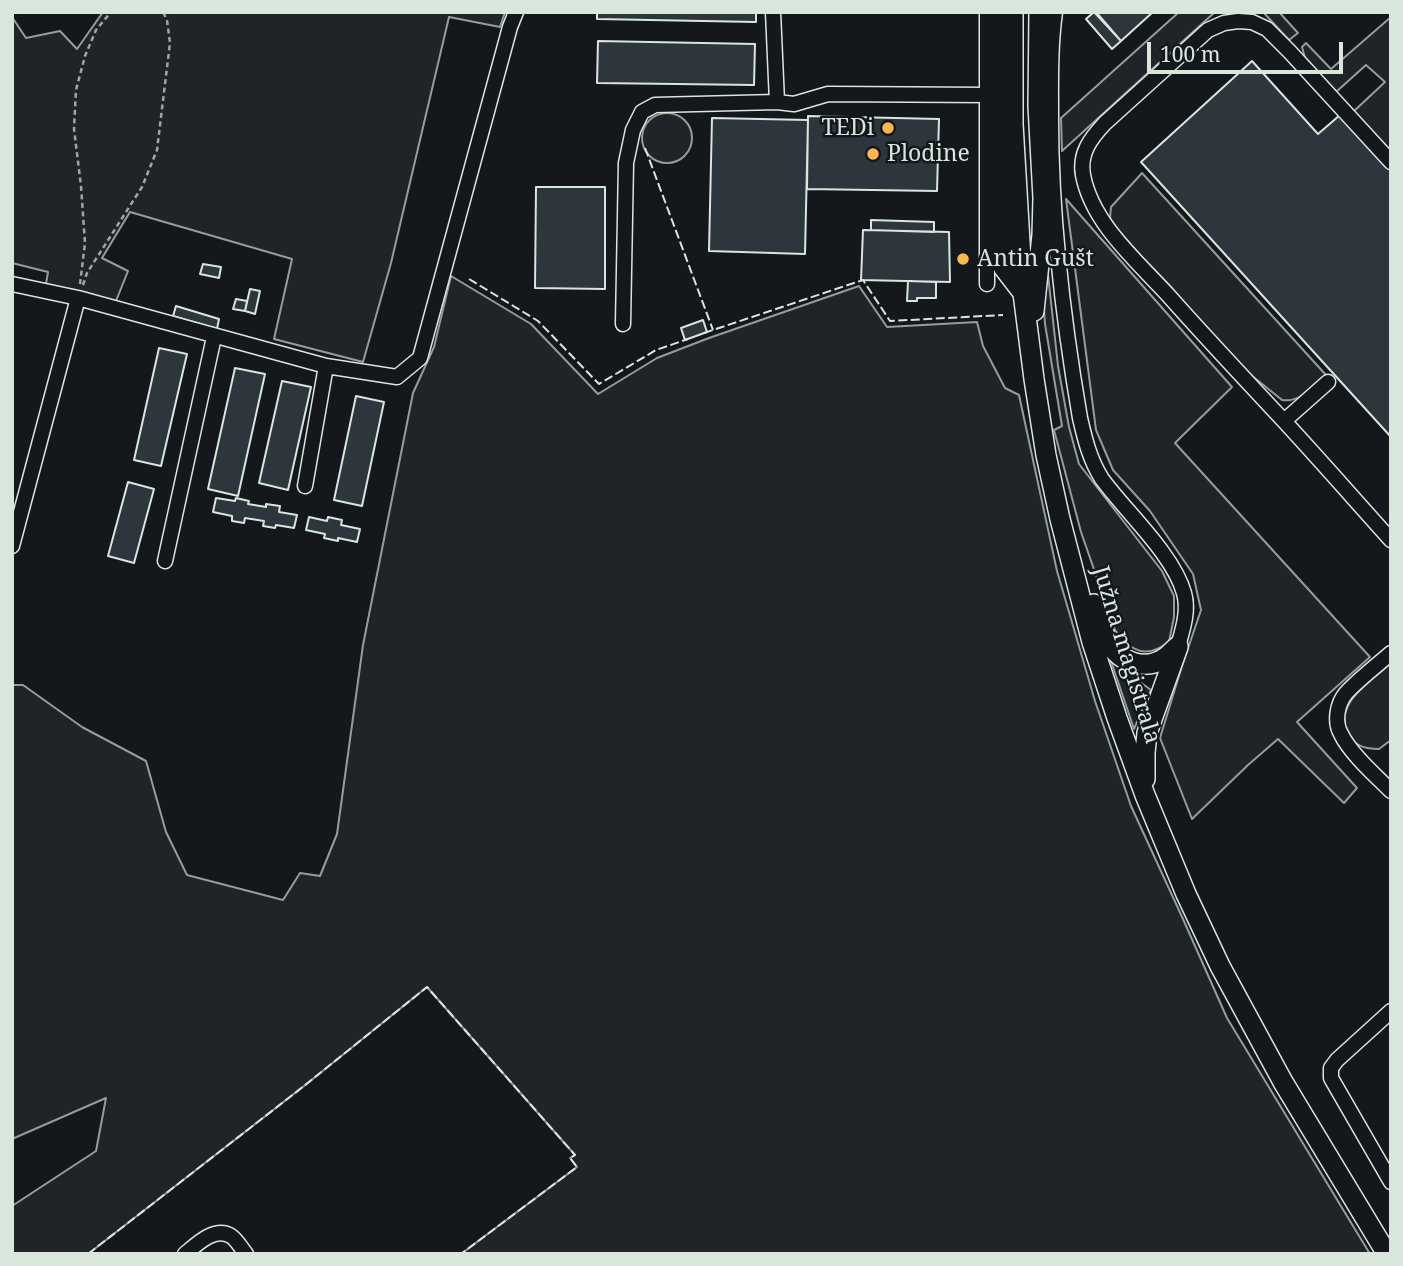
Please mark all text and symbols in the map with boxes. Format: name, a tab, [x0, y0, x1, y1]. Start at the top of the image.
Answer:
scale bar	[1151, 28, 1347, 72]
text: 100 m	[1160, 40, 1221, 68]
place label: TEDi	[821, 114, 874, 142]
marker: TEDi	[880, 120, 896, 136]
place label: Plodine	[887, 140, 970, 168]
marker: Plodine	[865, 146, 881, 162]
place label: Antin Gušt	[977, 245, 1094, 273]
marker: Antin Gušt	[955, 251, 971, 267]
street label: Južna magistrala	[1086, 563, 1166, 747]

